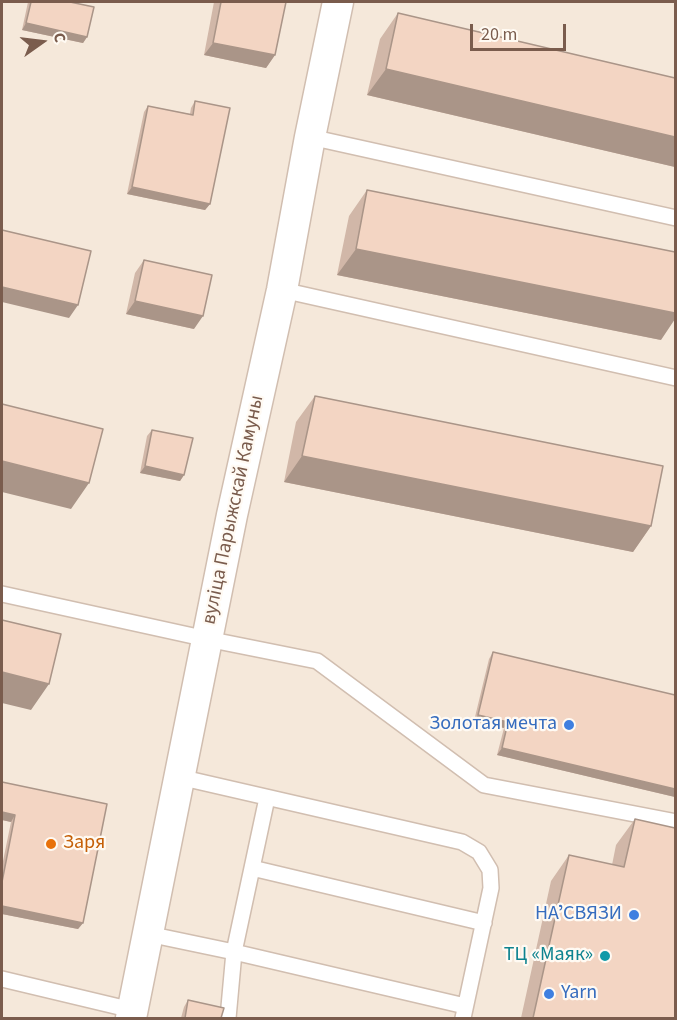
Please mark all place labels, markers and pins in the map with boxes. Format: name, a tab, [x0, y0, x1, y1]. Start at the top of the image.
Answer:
place label: Золотая мечта	[429, 713, 557, 737]
marker: Золотая мечта	[562, 718, 576, 732]
place label: Заря	[63, 832, 105, 856]
marker: Заря	[44, 837, 58, 851]
place label: НАʼСВЯЗИ	[535, 903, 622, 927]
marker: НАʼСВЯЗИ	[627, 908, 641, 922]
place label: ТЦ «Маяк»	[504, 944, 593, 968]
marker: ТЦ «Маяк»	[598, 949, 612, 963]
place label: Yarn	[561, 982, 597, 1006]
marker: Yarn	[542, 987, 556, 1001]

